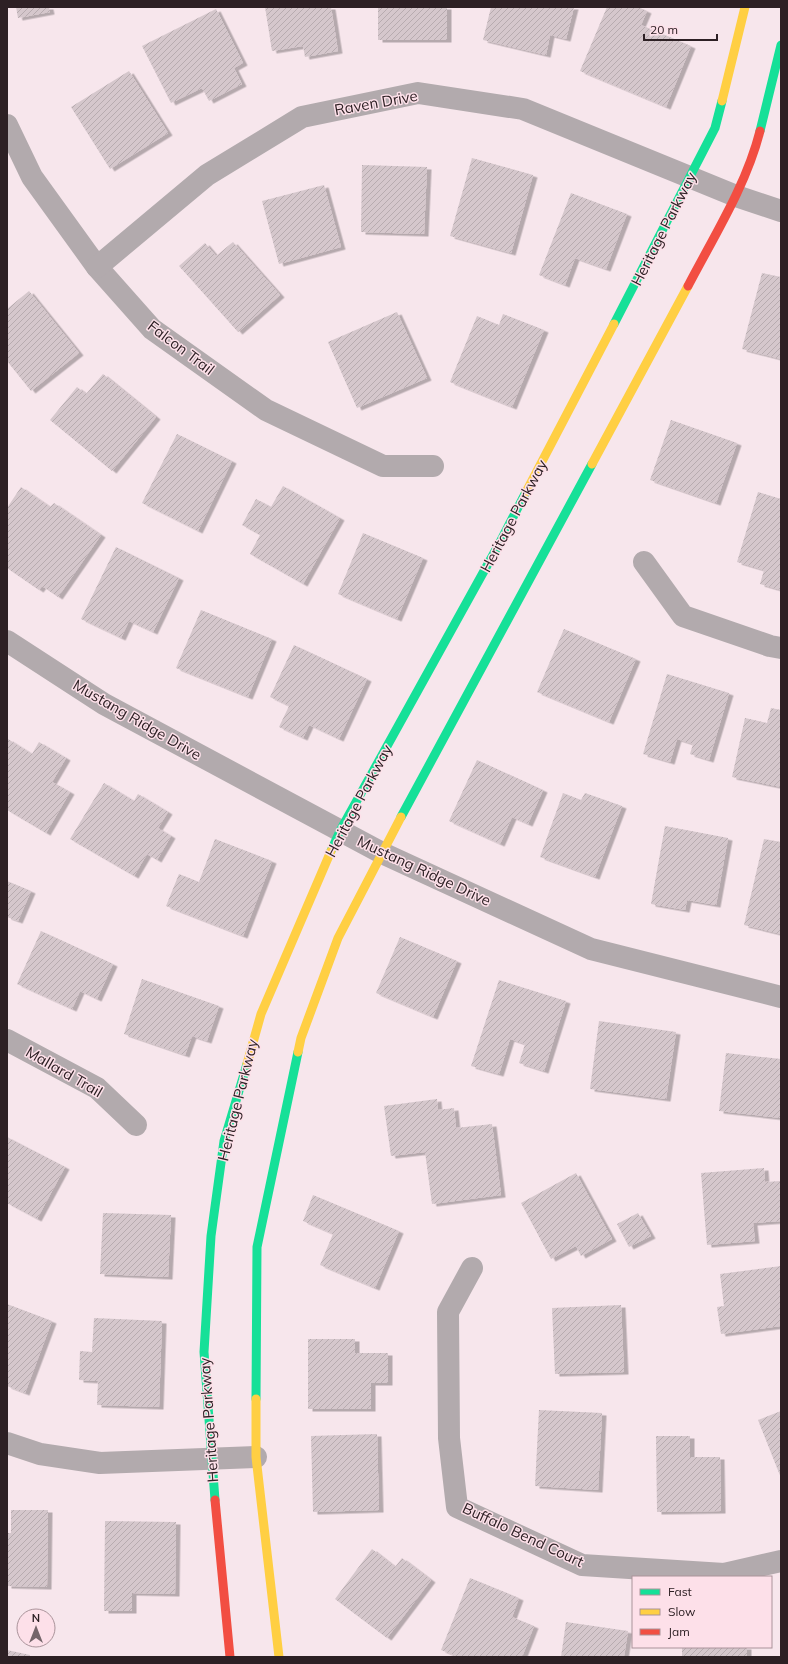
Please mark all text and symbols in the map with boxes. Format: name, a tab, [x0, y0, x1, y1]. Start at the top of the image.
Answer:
scale bar	[644, 16, 717, 42]
text: 20 m	[650, 22, 678, 37]
street label: Raven Drive	[333, 86, 419, 119]
street label: Heritage Parkway	[627, 169, 700, 289]
street label: Falcon Trail	[144, 316, 218, 379]
street label: Heritage Parkway	[476, 456, 551, 575]
street label: Mustang Ridge Drive	[70, 675, 205, 764]
street label: Heritage Parkway	[321, 741, 396, 860]
street label: Mustang Ridge Drive	[354, 831, 494, 910]
street label: Heritage Parkway	[213, 1037, 262, 1163]
street label: Mallard Trail	[22, 1042, 106, 1101]
street label: Heritage Parkway	[195, 1357, 222, 1483]
street label: Buffalo Bend Court	[459, 1498, 587, 1571]
legend	[632, 1576, 772, 1648]
text: Fast	[668, 1584, 692, 1599]
text: Slow	[668, 1604, 696, 1619]
north arrow	[16, 1608, 56, 1648]
text: N	[32, 1611, 40, 1625]
text: Jam	[668, 1624, 690, 1639]

